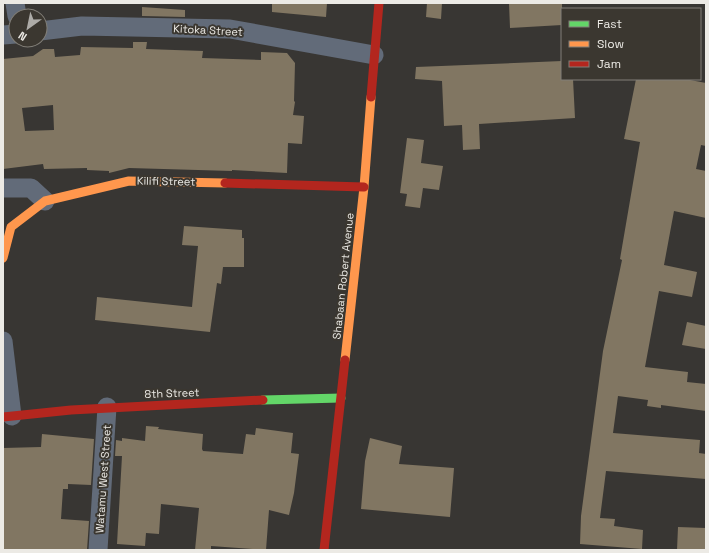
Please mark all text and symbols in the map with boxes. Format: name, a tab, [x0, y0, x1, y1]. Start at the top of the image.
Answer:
north arrow	[8, 8, 48, 48]
legend	[561, 8, 701, 80]
text: Fast	[597, 16, 622, 32]
street label: Kitoka Street	[173, 21, 243, 39]
text: N	[16, 29, 29, 44]
text: Slow	[597, 36, 624, 52]
text: Jam	[597, 56, 621, 72]
street label: Kilifi Street	[137, 173, 195, 189]
street label: Shabaan Robert Avenue	[329, 212, 357, 340]
street label: 8th Street	[144, 385, 200, 401]
street label: Watamu West Street	[92, 424, 114, 534]

